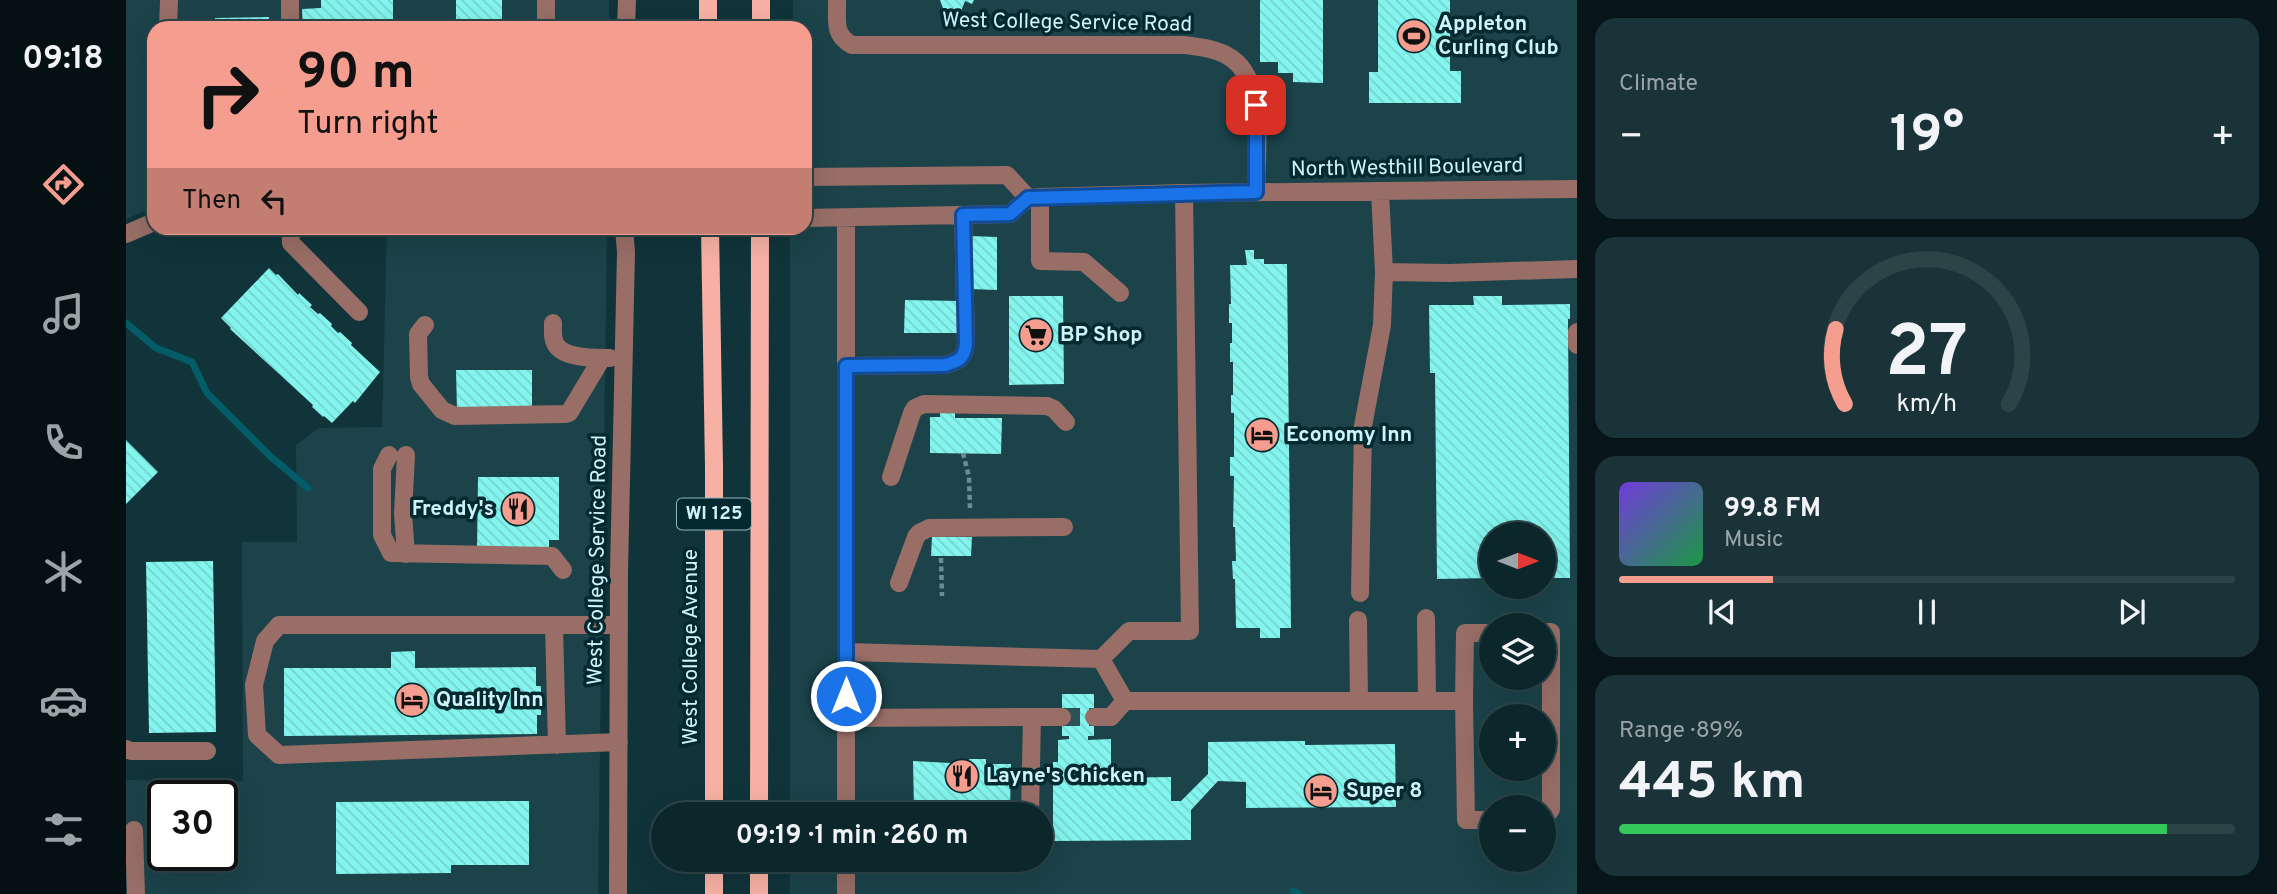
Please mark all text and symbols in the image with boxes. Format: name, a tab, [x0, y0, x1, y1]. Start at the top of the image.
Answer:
street label: West College Service Road	[942, 7, 1192, 39]
place label: Appleton Curling Club	[1438, 11, 1559, 62]
sports icon: Appleton Curling Club	[1395, 17, 1433, 55]
text: 09:18	[22, 40, 104, 80]
text: 90 m	[297, 44, 415, 106]
icon: right	[182, 49, 273, 140]
text: Climate	[1619, 70, 1698, 99]
pin	[1226, 75, 1286, 135]
icon: arrive	[1237, 86, 1275, 124]
text: 19°	[1890, 104, 1964, 170]
text: Turn right	[297, 105, 439, 145]
text: −	[1619, 114, 1644, 163]
text: +	[2210, 114, 2235, 163]
street label: North Westhill Boulevard	[1291, 152, 1523, 184]
icon: directions	[39, 160, 88, 209]
icon: left	[255, 182, 293, 220]
text: Then	[182, 185, 241, 218]
icon: music	[39, 289, 88, 338]
text: 27	[1886, 310, 1968, 402]
supermarket icon: BP Shop	[1017, 316, 1055, 354]
place label: BP Shop	[1060, 322, 1142, 349]
text: km/h	[1897, 388, 1957, 420]
hotel icon: Economy Inn	[1243, 416, 1281, 454]
icon: phone	[39, 418, 88, 467]
place label: Economy Inn	[1286, 422, 1412, 449]
street label: West College Service Road	[582, 435, 614, 685]
restaurant icon: Freddy's	[499, 490, 537, 528]
text: 99.8 FM	[1724, 493, 1821, 526]
place label: Freddy's	[412, 496, 494, 523]
road number: WI 125	[677, 499, 751, 530]
north arrow	[1479, 522, 1556, 598]
map controls	[1479, 522, 1556, 872]
text: Music	[1724, 526, 1784, 555]
icon: climate	[39, 547, 88, 596]
street label: West College Avenue	[678, 549, 705, 745]
icon: previous	[1703, 593, 1741, 631]
icon: pause	[1908, 593, 1946, 631]
icon: next	[2113, 593, 2151, 631]
button: layers	[1479, 613, 1556, 690]
position arrow	[809, 659, 883, 733]
icon: car	[39, 676, 88, 725]
hotel icon: Quality Inn	[393, 681, 431, 719]
place label: Quality Inn	[436, 687, 544, 714]
button: +	[1479, 704, 1556, 781]
text: Range · 89%	[1619, 717, 1743, 746]
text: 445 km	[1619, 751, 1805, 817]
restaurant icon: Layne's Chicken	[943, 757, 981, 795]
place label: Layne's Chicken	[986, 763, 1145, 790]
hotel icon: Super 8	[1302, 772, 1340, 810]
place label: Super 8	[1346, 778, 1423, 805]
speed limit sign: 30	[147, 780, 238, 871]
button: −	[1479, 795, 1556, 872]
icon: filters	[39, 805, 88, 854]
text: 09:19 · 1 min · 260 m	[736, 820, 968, 853]

